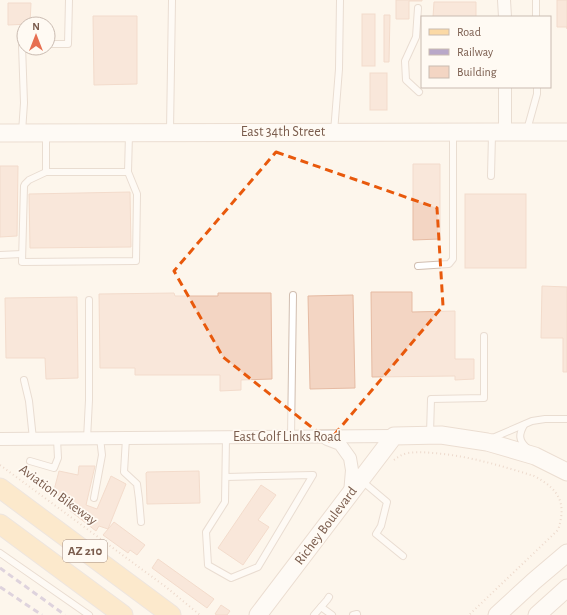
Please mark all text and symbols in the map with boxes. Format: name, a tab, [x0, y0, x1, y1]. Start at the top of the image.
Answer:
north arrow	[16, 16, 56, 56]
legend	[421, 16, 551, 88]
text: N	[32, 21, 40, 32]
text: Road	[457, 26, 481, 38]
text: Railway	[457, 46, 493, 59]
text: Building	[457, 66, 497, 78]
street label: East 34th Street	[241, 125, 326, 139]
street label: East Golf Links Road	[233, 430, 341, 444]
street label: Aviation Bikeway	[16, 462, 100, 528]
street label: Richey Boulevard	[292, 484, 360, 568]
road number: AZ 210	[63, 540, 107, 562]

